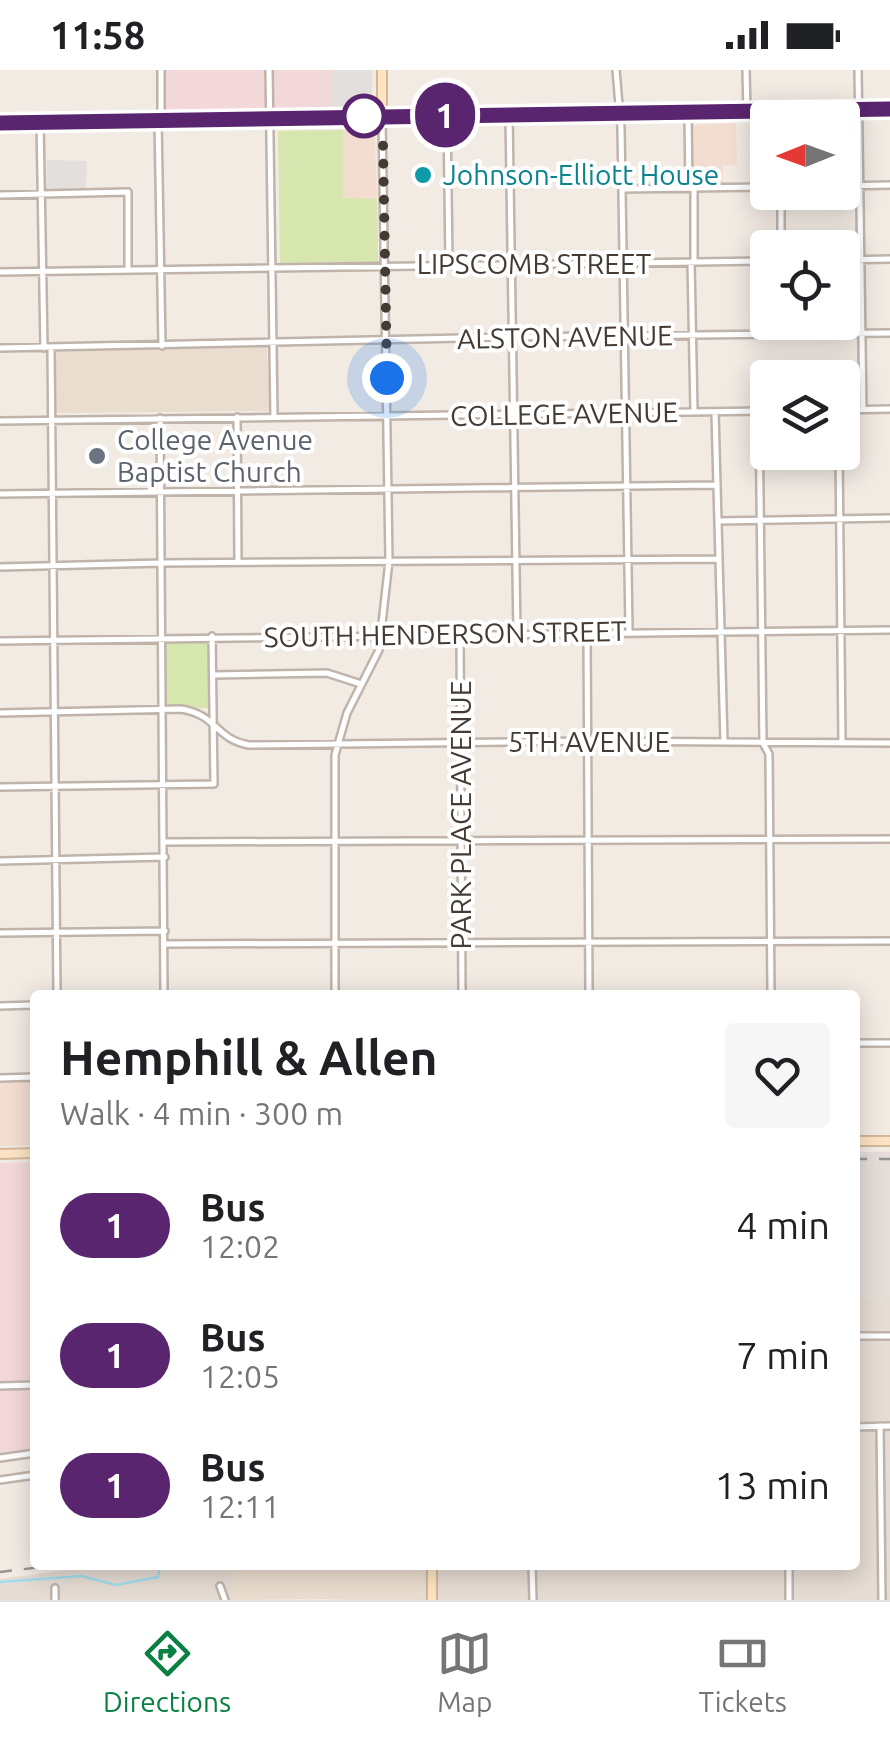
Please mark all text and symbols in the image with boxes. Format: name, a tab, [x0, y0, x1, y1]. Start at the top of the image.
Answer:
text: 11:58	[50, 14, 145, 56]
line badge: 1	[412, 82, 478, 148]
unlabelled marker	[343, 95, 385, 137]
text: 1	[435, 95, 455, 135]
north arrow	[750, 100, 860, 210]
map controls	[750, 100, 860, 470]
place label: Johnson-Elliott House	[443, 159, 719, 190]
marker: Johnson-Elliott House	[412, 164, 434, 186]
button: locate	[750, 230, 860, 340]
street label: LIPSCOMB STREET	[417, 248, 652, 279]
street label: ALSTON AVENUE	[457, 319, 673, 354]
your location	[362, 353, 412, 403]
button: layers	[750, 360, 860, 470]
street label: COLLEGE AVENUE	[450, 396, 678, 431]
place label: College Avenue Baptist Church	[117, 424, 313, 487]
marker: College Avenue Baptist Church	[86, 445, 108, 467]
street label: SOUTH HENDERSON STREET	[263, 615, 627, 652]
street label: PARK PLACE AVENUE	[445, 681, 476, 949]
street label: 5TH AVENUE	[508, 726, 670, 757]
button: heart	[725, 1023, 830, 1128]
text: Hemphill & Allen	[60, 1030, 438, 1084]
text: Walk · 4 min · 300 m	[60, 1095, 343, 1131]
text: Bus	[200, 1186, 265, 1228]
text: 4 min	[736, 1204, 830, 1246]
text: 1	[105, 1205, 125, 1245]
text: 12:02	[200, 1228, 280, 1264]
text: Bus	[200, 1316, 265, 1358]
text: 7 min	[736, 1334, 830, 1376]
text: 1	[105, 1335, 125, 1375]
text: 12:05	[200, 1358, 280, 1394]
text: Bus	[200, 1446, 265, 1488]
text: 13 min	[715, 1464, 830, 1506]
text: 1	[105, 1465, 125, 1505]
text: 12:11	[200, 1488, 280, 1524]
tab: Directions	[103, 1626, 231, 1717]
tab: Map	[437, 1626, 492, 1717]
tab: Tickets	[699, 1626, 787, 1717]

